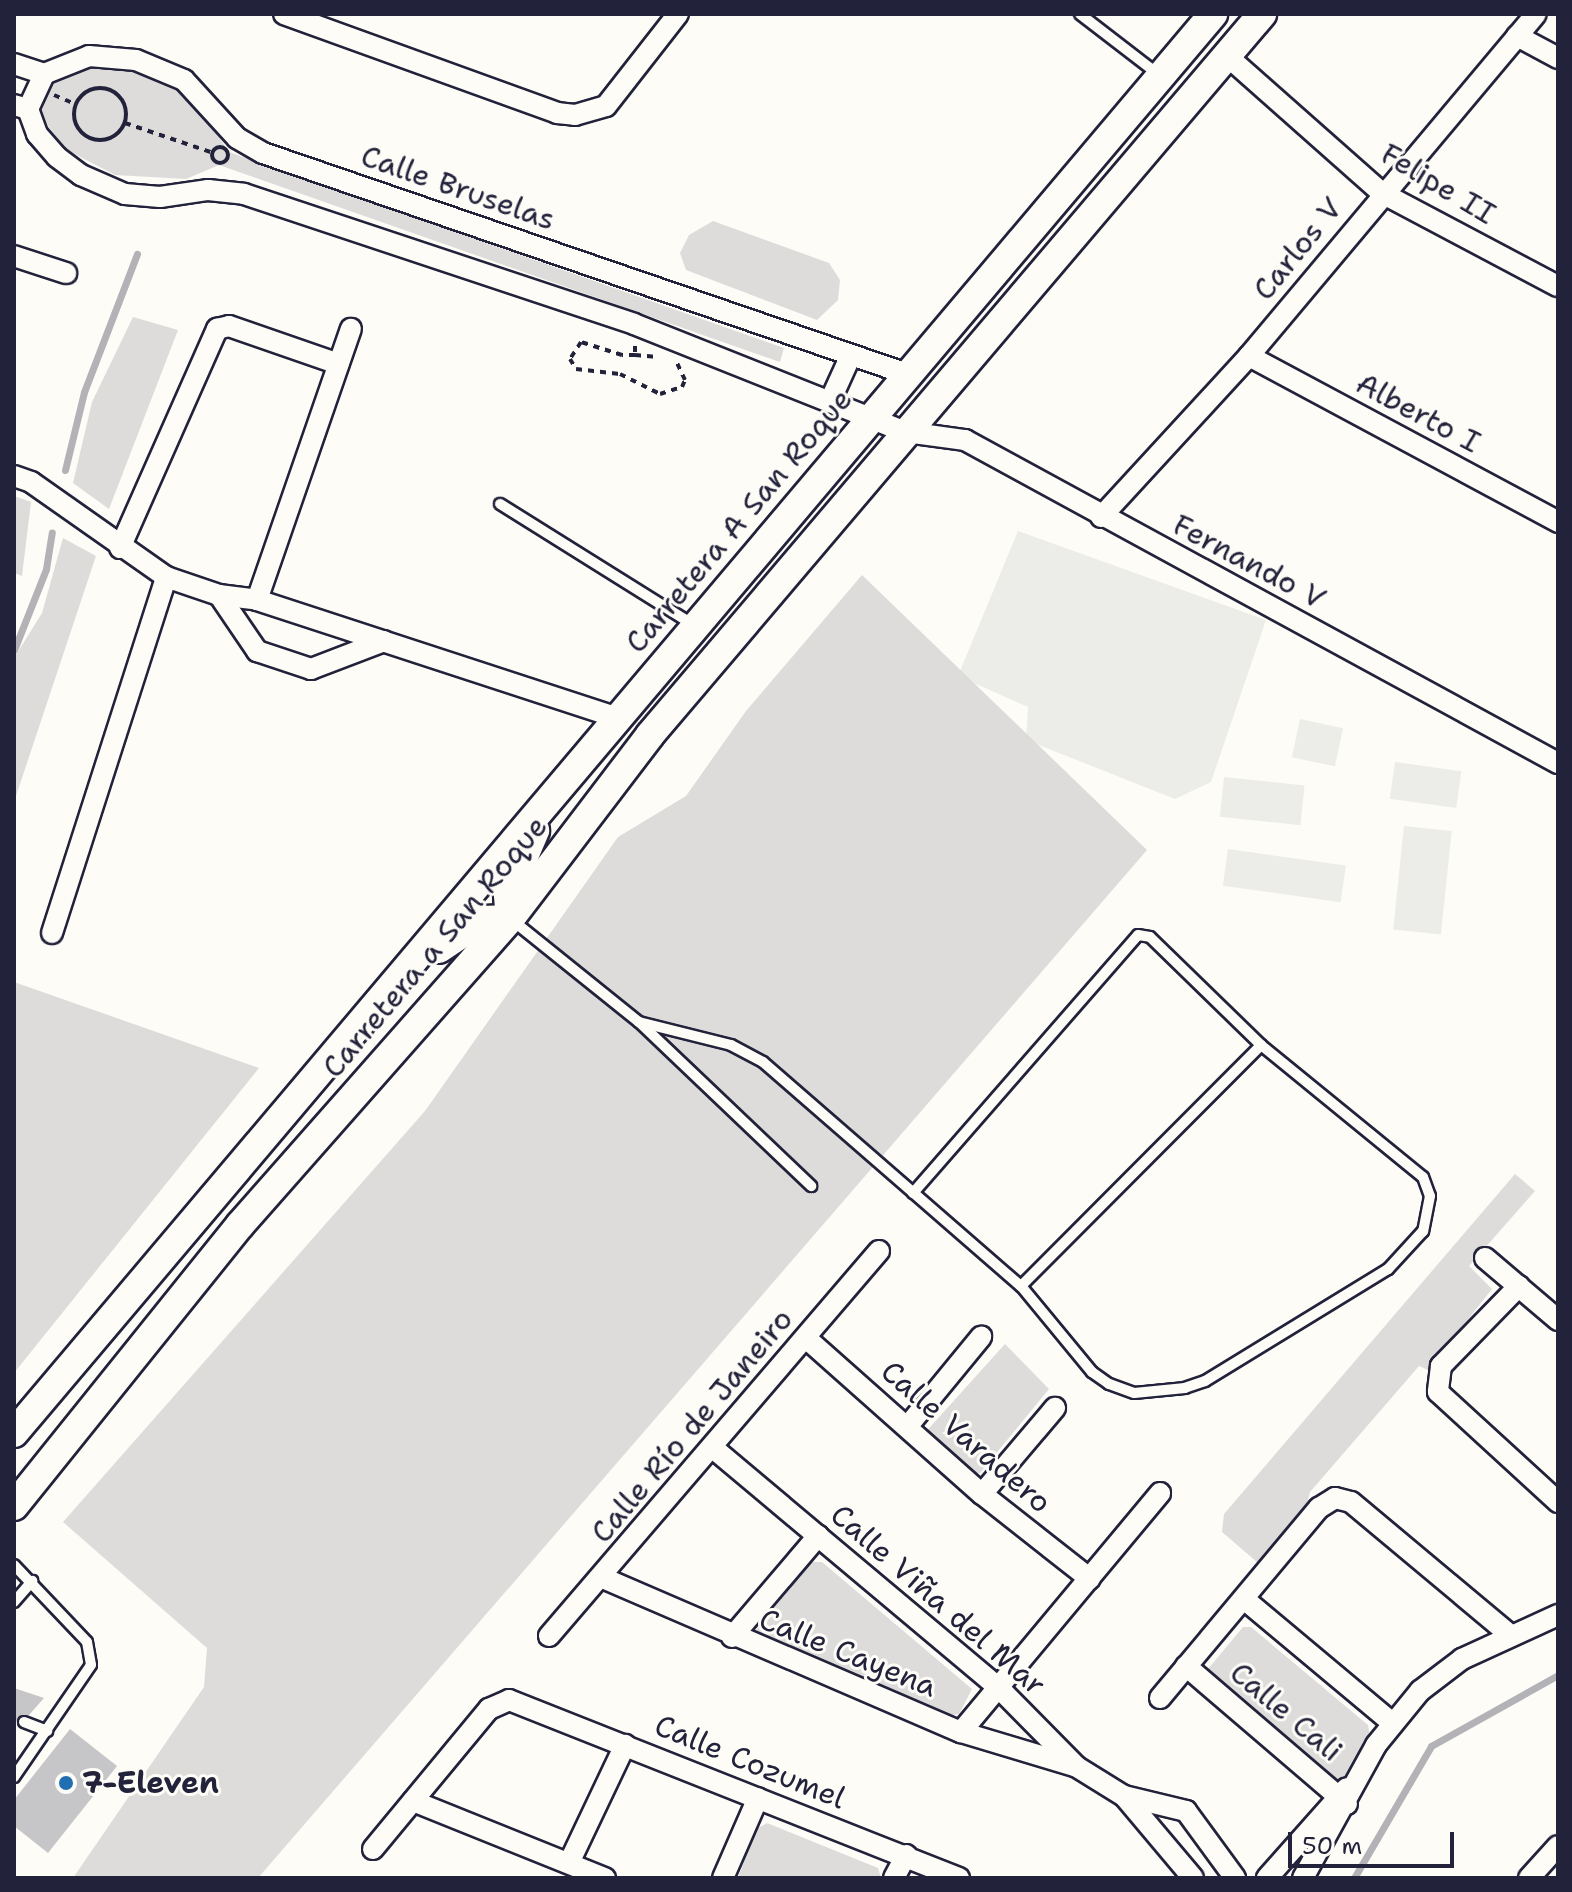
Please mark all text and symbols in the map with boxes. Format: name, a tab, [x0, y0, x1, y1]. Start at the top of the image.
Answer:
street label: Felipe II	[1374, 136, 1502, 232]
street label: Calle Bruselas	[356, 138, 560, 238]
street label: Carlos V	[1246, 191, 1350, 307]
street label: Alberto I	[1350, 365, 1486, 461]
street label: Carretera A San Roque	[618, 382, 860, 660]
street label: Fernando V	[1167, 507, 1331, 617]
street label: Carretera a San Roque	[315, 809, 555, 1085]
street label: Calle Río de Janeiro	[584, 1302, 800, 1550]
street label: Calle Varadero	[873, 1353, 1059, 1521]
street label: Calle Viña del Mar	[823, 1497, 1053, 1703]
street label: Calle Cayena	[754, 1601, 942, 1705]
street label: Calle Cali	[1223, 1655, 1349, 1769]
street label: Calle Cozumel	[649, 1707, 851, 1817]
place label: 7-Eleven	[82, 1765, 219, 1801]
marker: 7-Eleven	[57, 1774, 75, 1792]
scale bar	[1292, 1816, 1458, 1866]
text: 50 m	[1302, 1830, 1362, 1862]

